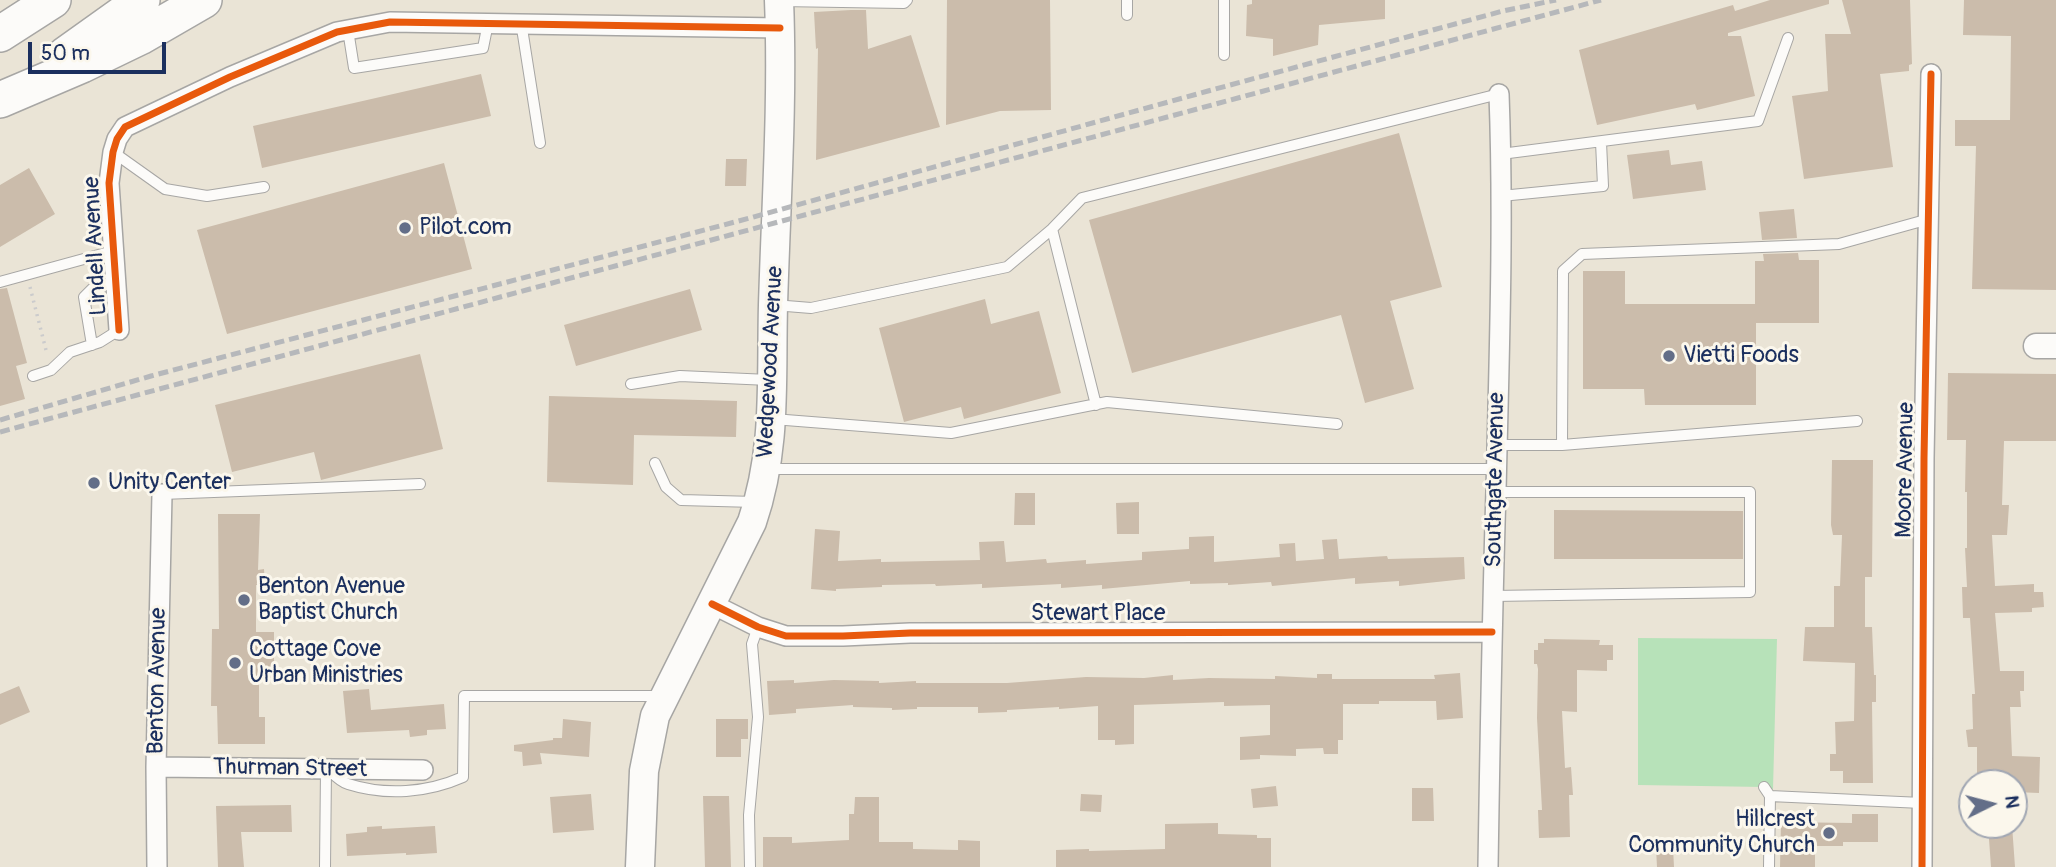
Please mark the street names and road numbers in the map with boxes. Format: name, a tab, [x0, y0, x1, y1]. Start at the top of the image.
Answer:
street label: Lindell Avenue	[79, 176, 113, 316]
street label: Wedgewood Avenue	[752, 265, 790, 459]
street label: Southgate Avenue	[1481, 392, 1511, 568]
street label: Moore Avenue	[1891, 402, 1921, 538]
street label: Stewart Place	[1031, 600, 1165, 628]
street label: Benton Avenue	[143, 607, 173, 755]
street label: Thurman Street	[213, 754, 367, 784]

